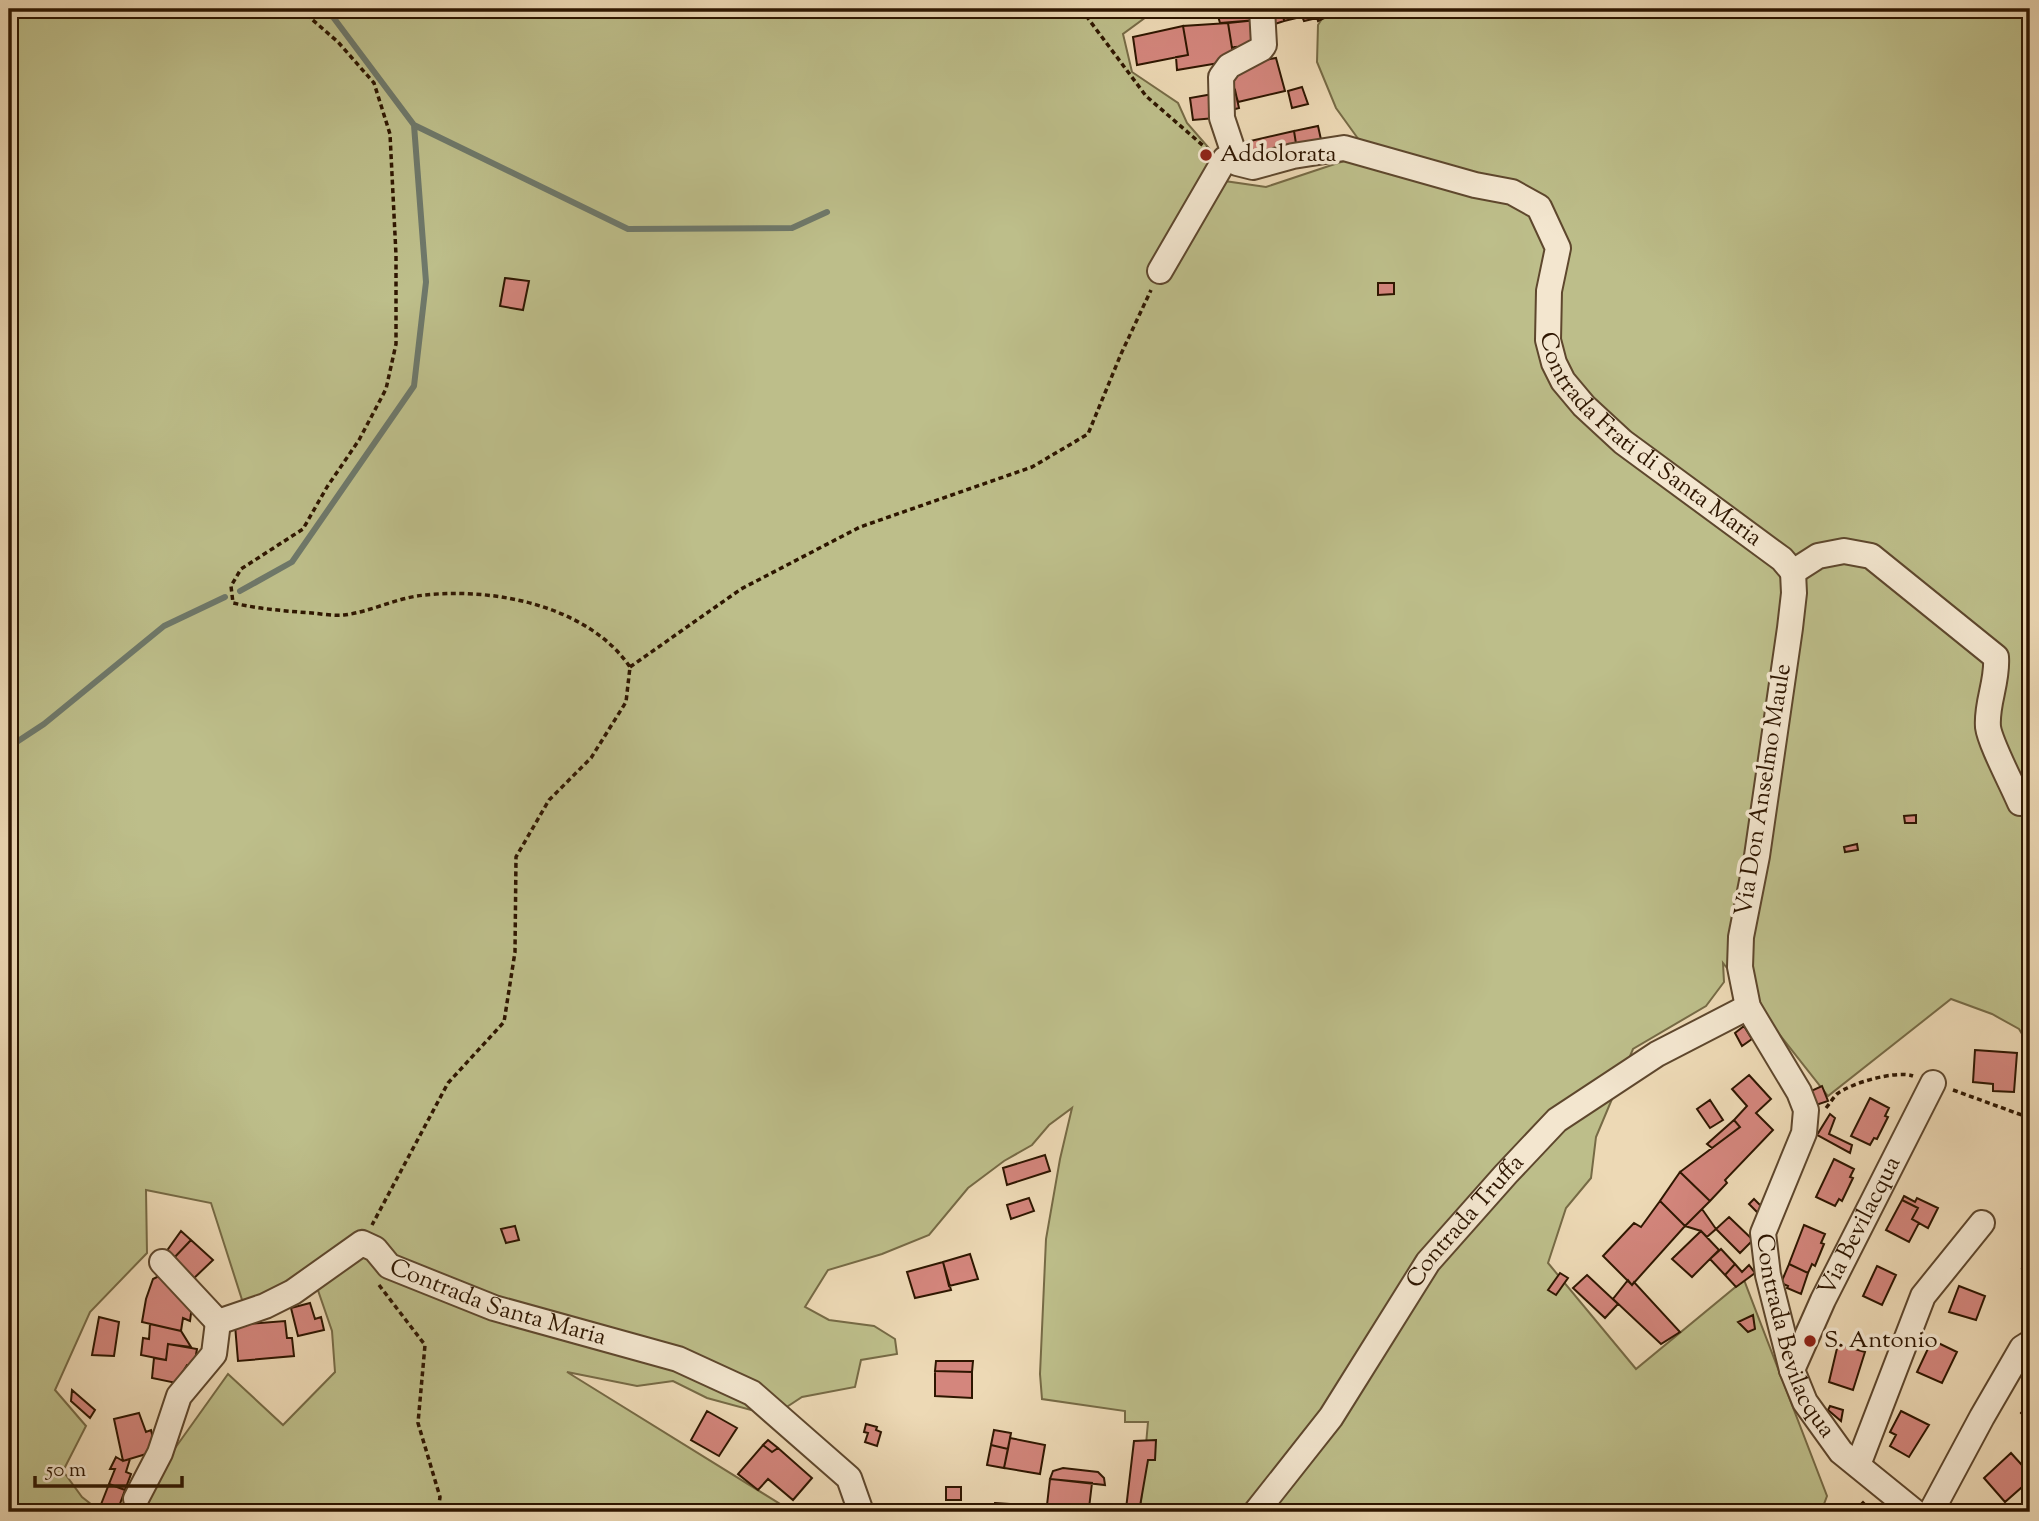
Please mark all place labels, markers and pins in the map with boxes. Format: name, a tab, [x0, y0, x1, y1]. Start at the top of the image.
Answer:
place label: Addolorata	[1220, 138, 1337, 172]
marker: Addolorata	[1198, 147, 1214, 163]
place label: S. Antonio	[1824, 1324, 1938, 1358]
marker: S. Antonio	[1802, 1333, 1818, 1349]

